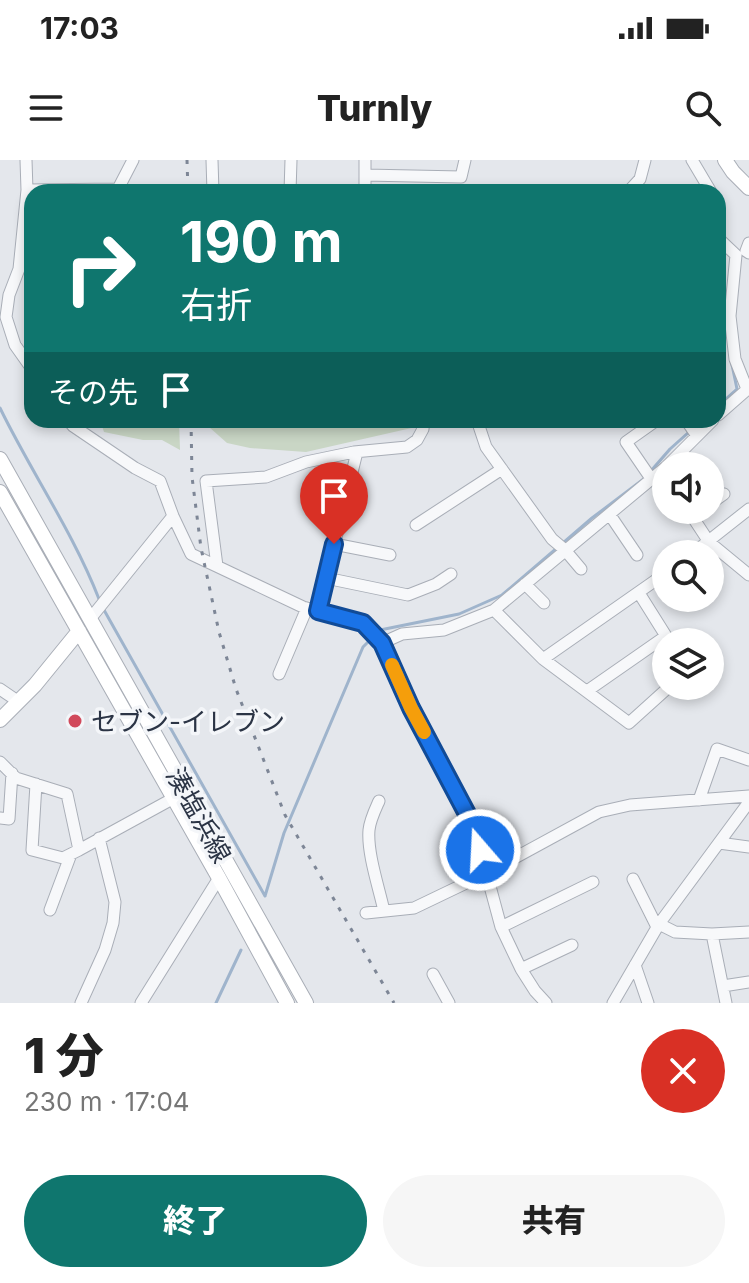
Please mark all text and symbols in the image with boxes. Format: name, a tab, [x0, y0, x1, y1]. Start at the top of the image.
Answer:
text: 17:03	[40, 10, 119, 46]
icon: menu	[24, 86, 68, 130]
text: Turnly	[317, 86, 432, 130]
icon: search	[681, 86, 725, 130]
text: 190 m	[180, 208, 343, 276]
icon: right	[48, 216, 152, 320]
text: 右折	[180, 283, 252, 327]
icon: arrive	[154, 368, 198, 412]
text: その先	[48, 374, 138, 410]
map controls	[652, 452, 724, 700]
button: sound	[652, 452, 724, 524]
pin	[300, 462, 368, 544]
icon: arrive	[312, 474, 356, 518]
button: search	[652, 540, 724, 612]
button: layers	[652, 628, 724, 700]
place label: セブン-イレブン	[91, 706, 285, 737]
marker: セブン-イレブン	[66, 712, 84, 730]
street label: 湊塩浜線	[160, 762, 238, 868]
position arrow	[438, 808, 522, 892]
text: 1 分	[24, 1026, 104, 1085]
button: close	[641, 1029, 725, 1113]
text: 230 m · 17:04	[24, 1086, 190, 1117]
button: 終了	[24, 1175, 367, 1267]
button: 共有	[383, 1175, 725, 1267]

